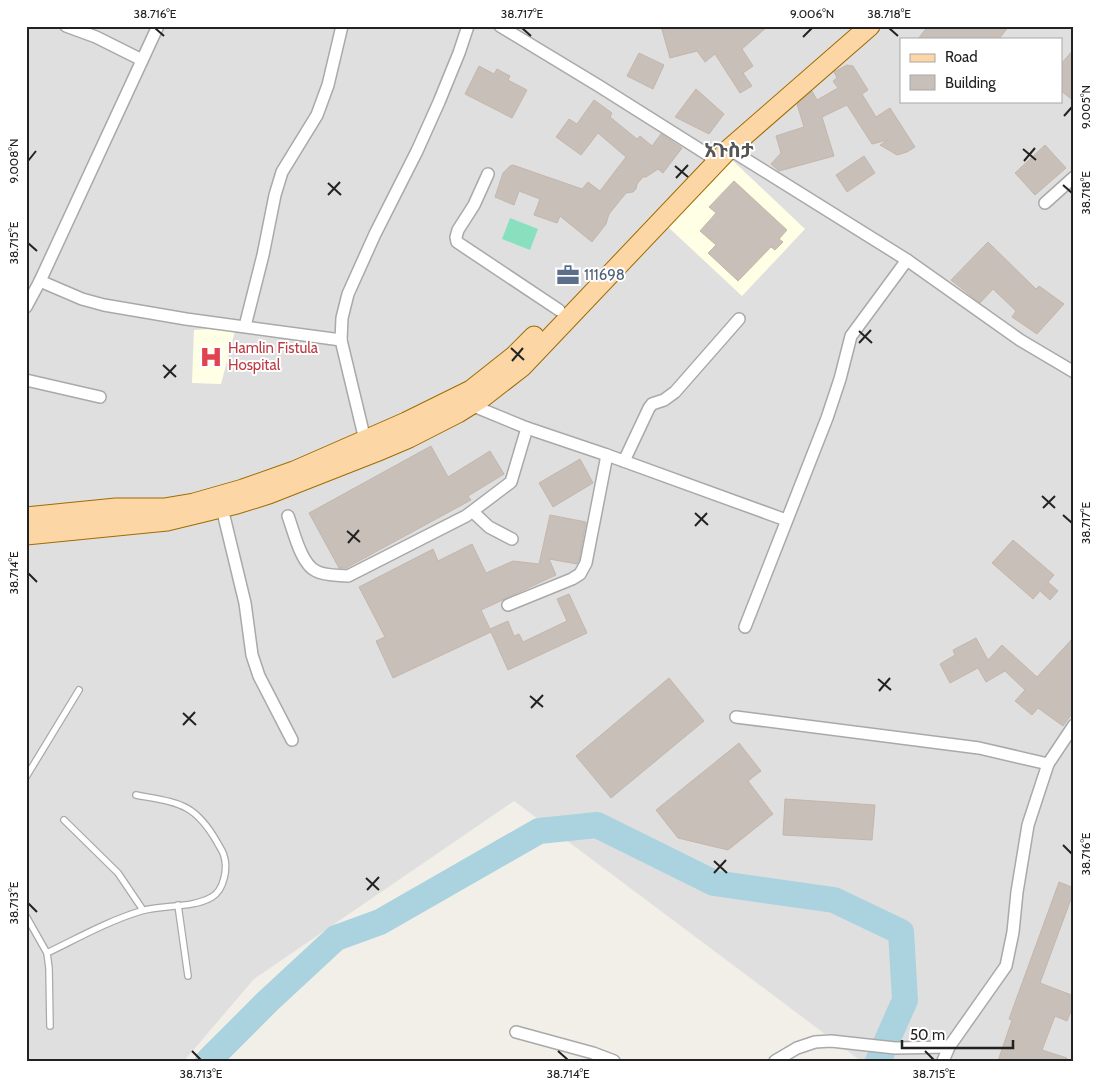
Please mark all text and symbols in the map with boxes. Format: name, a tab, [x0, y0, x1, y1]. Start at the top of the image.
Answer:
text: 38.716°E	[133, 6, 177, 21]
text: 38.717°E	[501, 6, 544, 21]
text: 9.006°N	[790, 6, 834, 21]
text: 38.718°E	[867, 6, 911, 21]
legend	[900, 38, 1062, 102]
text: Road	[945, 48, 978, 66]
text: Building	[945, 74, 996, 92]
text: 9.005°N	[1078, 85, 1093, 129]
district label: አጉስታ	[704, 138, 754, 162]
text: 9.008°N	[6, 139, 21, 183]
text: 38.718°E	[1078, 171, 1093, 215]
text: 38.715°E	[6, 221, 21, 264]
office icon: 111698	[555, 262, 581, 288]
place label: 111698	[584, 266, 625, 284]
place label: Hamlin Fistula Hospital	[228, 339, 319, 374]
hospital icon: Hamlin Fistula Hospital	[198, 344, 224, 370]
text: 38.717°E	[1078, 501, 1093, 544]
text: 38.714°E	[6, 551, 21, 595]
text: 38.716°E	[1078, 832, 1093, 876]
text: 38.713°E	[6, 881, 21, 924]
scale bar	[902, 1017, 1014, 1049]
text: 50 m	[910, 1026, 945, 1044]
text: 38.713°E	[180, 1066, 223, 1081]
text: 38.714°E	[546, 1066, 590, 1081]
text: 38.715°E	[913, 1066, 956, 1081]

